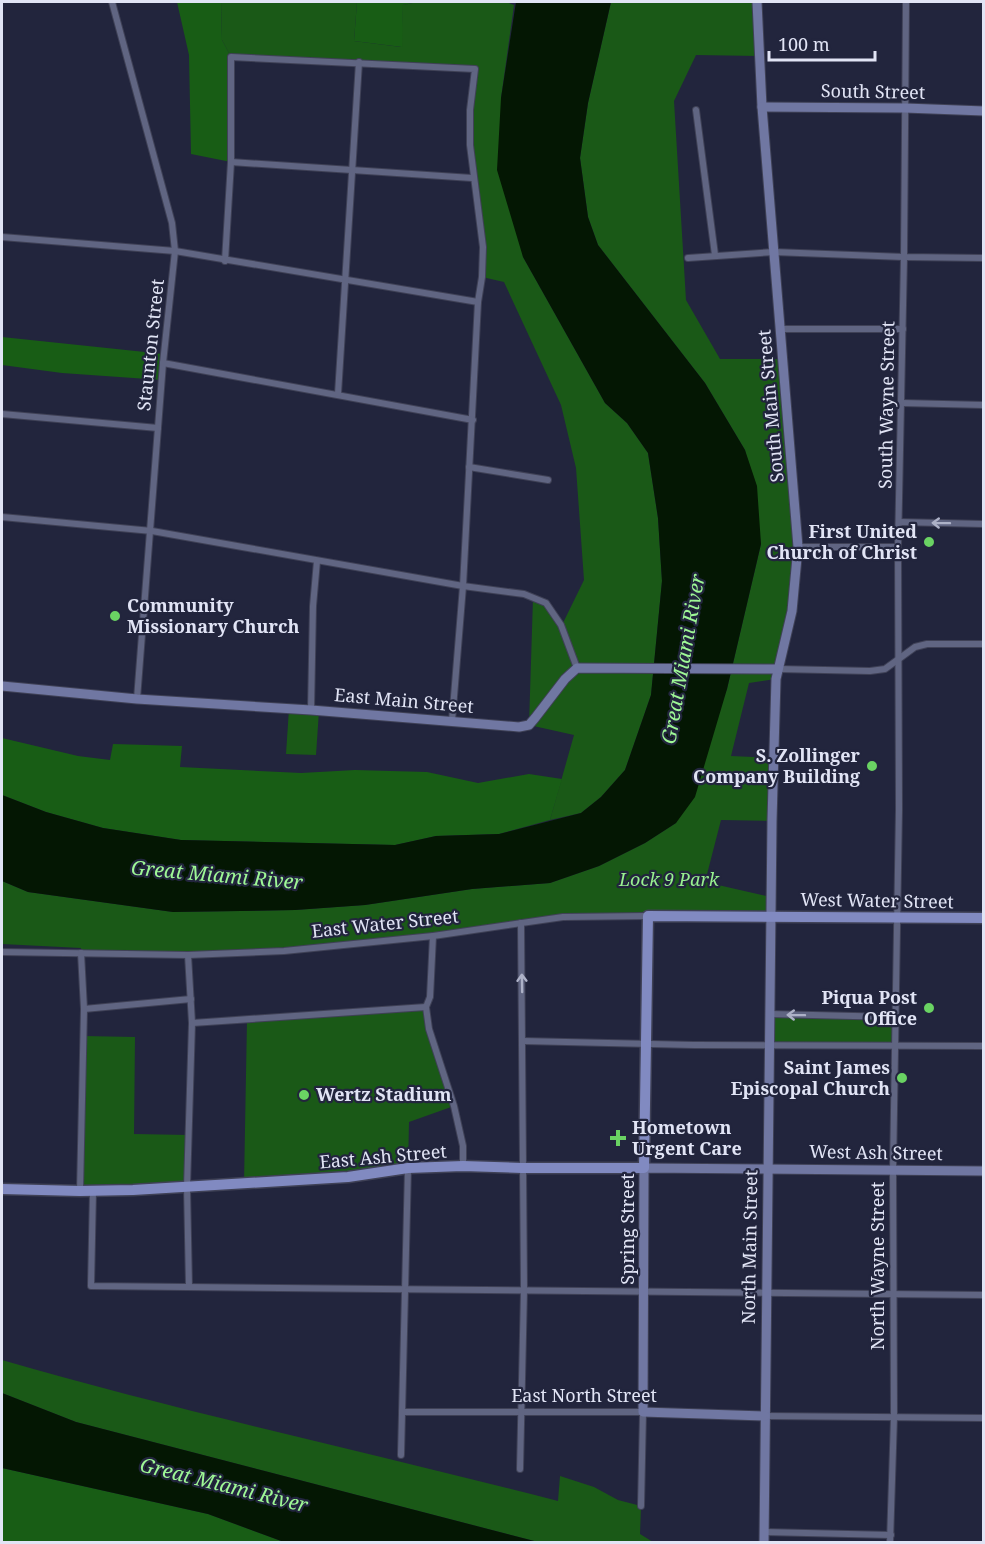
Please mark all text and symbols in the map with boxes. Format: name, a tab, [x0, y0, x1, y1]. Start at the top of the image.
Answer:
scale bar	[769, 24, 876, 62]
text: 100 m	[778, 32, 830, 56]
street label: South Street	[821, 78, 925, 104]
street label: Staunton Street	[131, 278, 169, 412]
street label: South Wayne Street	[873, 321, 899, 489]
street label: South Main Street	[751, 329, 789, 484]
one-way arrow	[932, 517, 952, 528]
place label: First United Church of Christ	[767, 519, 917, 564]
marker: First United Church of Christ	[922, 535, 936, 549]
water label: Great Miami River	[654, 571, 711, 746]
place label: Community Missionary Church	[127, 593, 299, 638]
marker: Community Missionary Church	[108, 609, 122, 623]
street label: East Main Street	[333, 682, 475, 718]
place label: S. Zollinger Company Building	[693, 743, 861, 788]
marker: S. Zollinger Company Building	[865, 759, 879, 773]
water label: Great Miami River	[130, 854, 305, 896]
park label: Lock 9 Park	[618, 867, 720, 891]
street label: West Water Street	[800, 887, 954, 913]
street label: East Water Street	[310, 903, 460, 943]
one-way arrow	[517, 973, 528, 993]
place label: Piqua Post Office	[822, 985, 917, 1030]
marker: Piqua Post Office	[922, 1001, 936, 1015]
one-way arrow	[786, 1009, 806, 1021]
place label: Saint James Episcopal Church	[731, 1055, 890, 1100]
marker: Saint James Episcopal Church	[895, 1071, 909, 1085]
place label: Wertz Stadium	[316, 1082, 452, 1106]
marker: Wertz Stadium	[297, 1088, 311, 1102]
place label: Hometown Urgent Care	[632, 1115, 742, 1160]
marker: Hometown Urgent Care	[609, 1129, 627, 1147]
street label: East Ash Street	[318, 1138, 448, 1174]
street label: West Ash Street	[809, 1139, 943, 1165]
street label: North Main Street	[736, 1170, 762, 1324]
street label: Spring Street	[615, 1173, 639, 1285]
street label: North Wayne Street	[865, 1182, 889, 1350]
street label: East North Street	[511, 1383, 657, 1407]
water label: Great Miami River	[137, 1451, 312, 1519]

